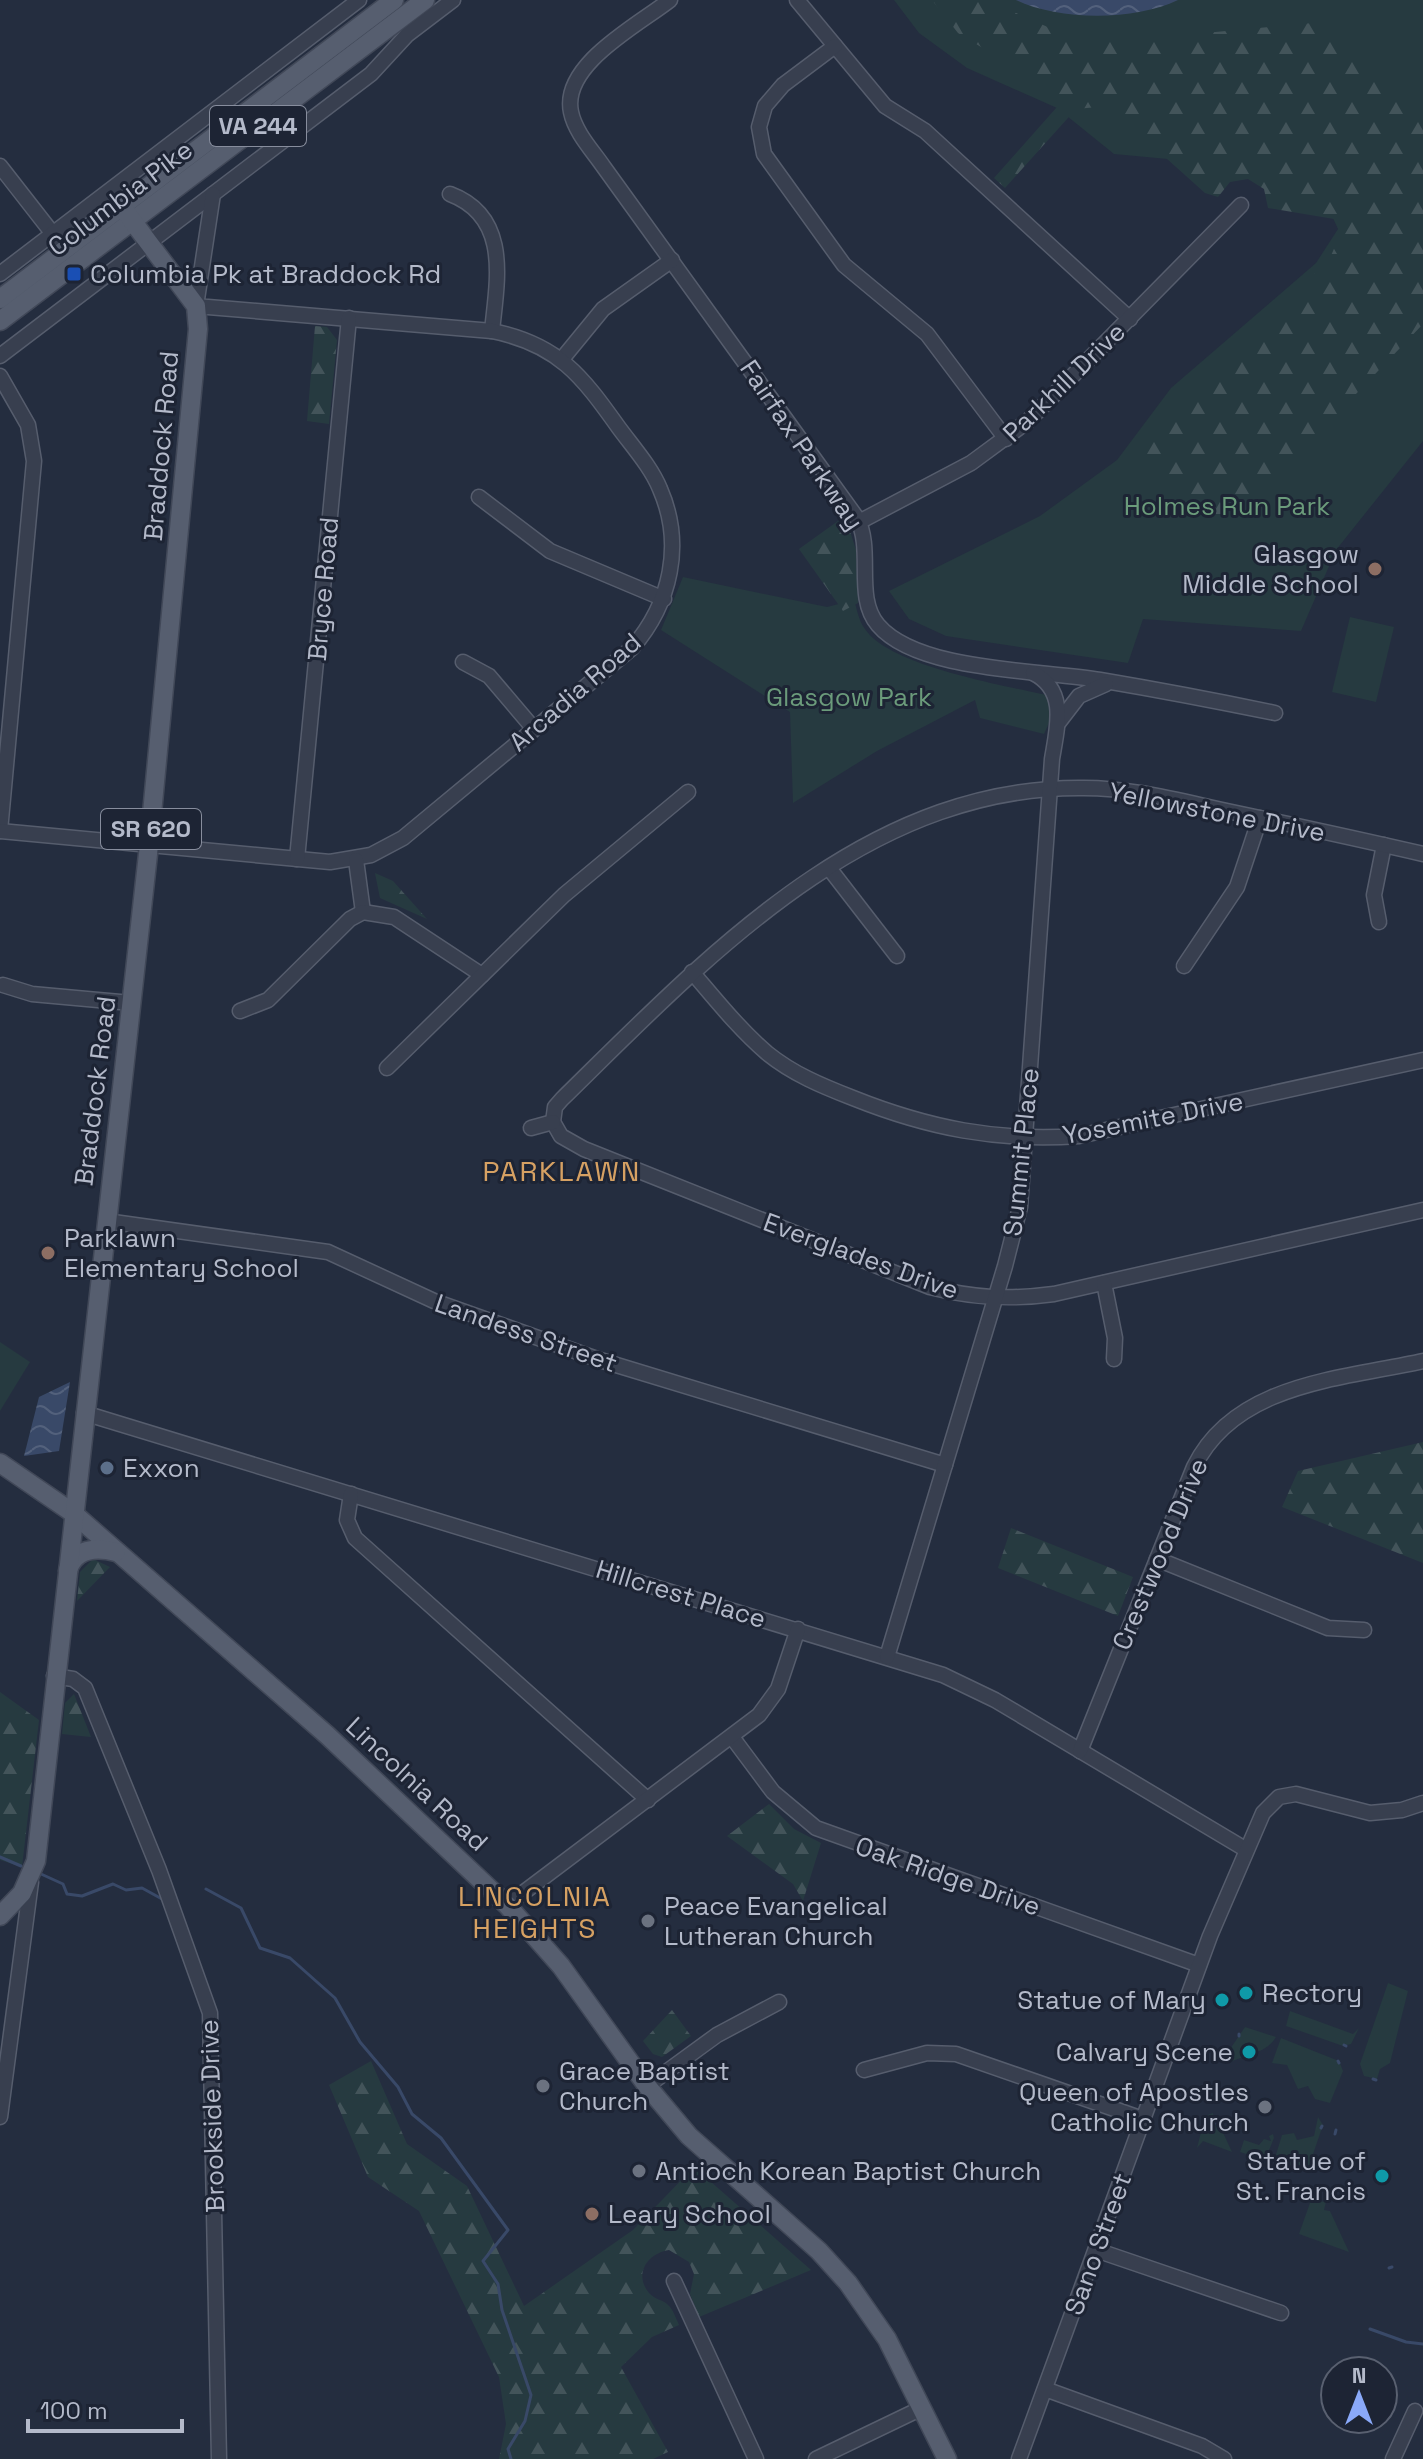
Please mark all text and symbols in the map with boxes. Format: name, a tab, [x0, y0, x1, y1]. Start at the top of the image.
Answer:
road number: VA 244	[210, 106, 306, 146]
street label: Columbia Pike	[41, 132, 199, 264]
place label: Columbia Pk at Braddock Rd	[90, 257, 441, 291]
marker: Columbia Pk at Braddock Rd	[65, 265, 83, 283]
street label: Parkhill Drive	[995, 315, 1133, 449]
street label: Braddock Road	[136, 350, 186, 542]
street label: Fairfax Parkway	[732, 353, 872, 537]
park label: Holmes Run Park	[1124, 489, 1330, 523]
street label: Bryce Road	[300, 516, 346, 662]
place label: Glasgow Middle School	[1182, 537, 1359, 601]
marker: Glasgow Middle School	[1366, 560, 1384, 578]
street label: Arcadia Road	[502, 625, 648, 759]
park label: Glasgow Park	[766, 680, 932, 714]
street label: Yellowstone Drive	[1106, 774, 1328, 850]
road number: SR 620	[101, 809, 201, 849]
street label: Braddock Road	[67, 994, 123, 1188]
street label: Summit Place	[995, 1066, 1047, 1238]
street label: Yosemite Drive	[1060, 1084, 1246, 1152]
district label: PARKLAWN	[483, 1153, 641, 1189]
street label: Everglades Drive	[759, 1205, 963, 1307]
place label: Parklawn Elementary School	[64, 1221, 299, 1285]
marker: Parklawn Elementary School	[39, 1244, 57, 1262]
street label: Landess Street	[430, 1286, 622, 1380]
place label: Exxon	[123, 1451, 200, 1485]
street label: Crestwood Drive	[1104, 1453, 1216, 1655]
marker: Exxon	[98, 1459, 116, 1477]
street label: Hillcrest Place	[592, 1552, 770, 1636]
street label: Lincolnia Road	[339, 1709, 495, 1859]
street label: Oak Ridge Drive	[851, 1828, 1045, 1924]
district label: LINCOLNIA HEIGHTS	[458, 1878, 612, 1946]
place label: Peace Evangelical Lutheran Church	[664, 1889, 888, 1953]
marker: Peace Evangelical Lutheran Church	[639, 1912, 657, 1930]
place label: Rectory	[1262, 1976, 1362, 2010]
place label: Statue of Mary	[1017, 1983, 1206, 2017]
marker: Rectory	[1237, 1984, 1255, 2002]
marker: Statue of Mary	[1213, 1991, 1231, 2009]
street label: Brookside Drive	[192, 2019, 232, 2213]
place label: Calvary Scene	[1056, 2035, 1233, 2069]
marker: Calvary Scene	[1240, 2043, 1258, 2061]
place label: Grace Baptist Church	[559, 2054, 730, 2118]
place label: Queen of Apostles Catholic Church	[1019, 2075, 1249, 2139]
marker: Grace Baptist Church	[534, 2077, 552, 2095]
marker: Queen of Apostles Catholic Church	[1256, 2098, 1274, 2116]
place label: Statue of St. Francis	[1236, 2144, 1366, 2208]
place label: Antioch Korean Baptist Church	[655, 2154, 1041, 2188]
marker: Antioch Korean Baptist Church	[630, 2162, 648, 2180]
marker: Statue of St. Francis	[1373, 2167, 1391, 2185]
street label: Sano Street	[1057, 2168, 1139, 2320]
place label: Leary School	[608, 2197, 771, 2231]
marker: Leary School	[583, 2205, 601, 2223]
north arrow	[1319, 2355, 1399, 2435]
text: N	[1352, 2361, 1366, 2389]
scale bar	[28, 2383, 182, 2433]
text: 100 m	[40, 2395, 108, 2426]

